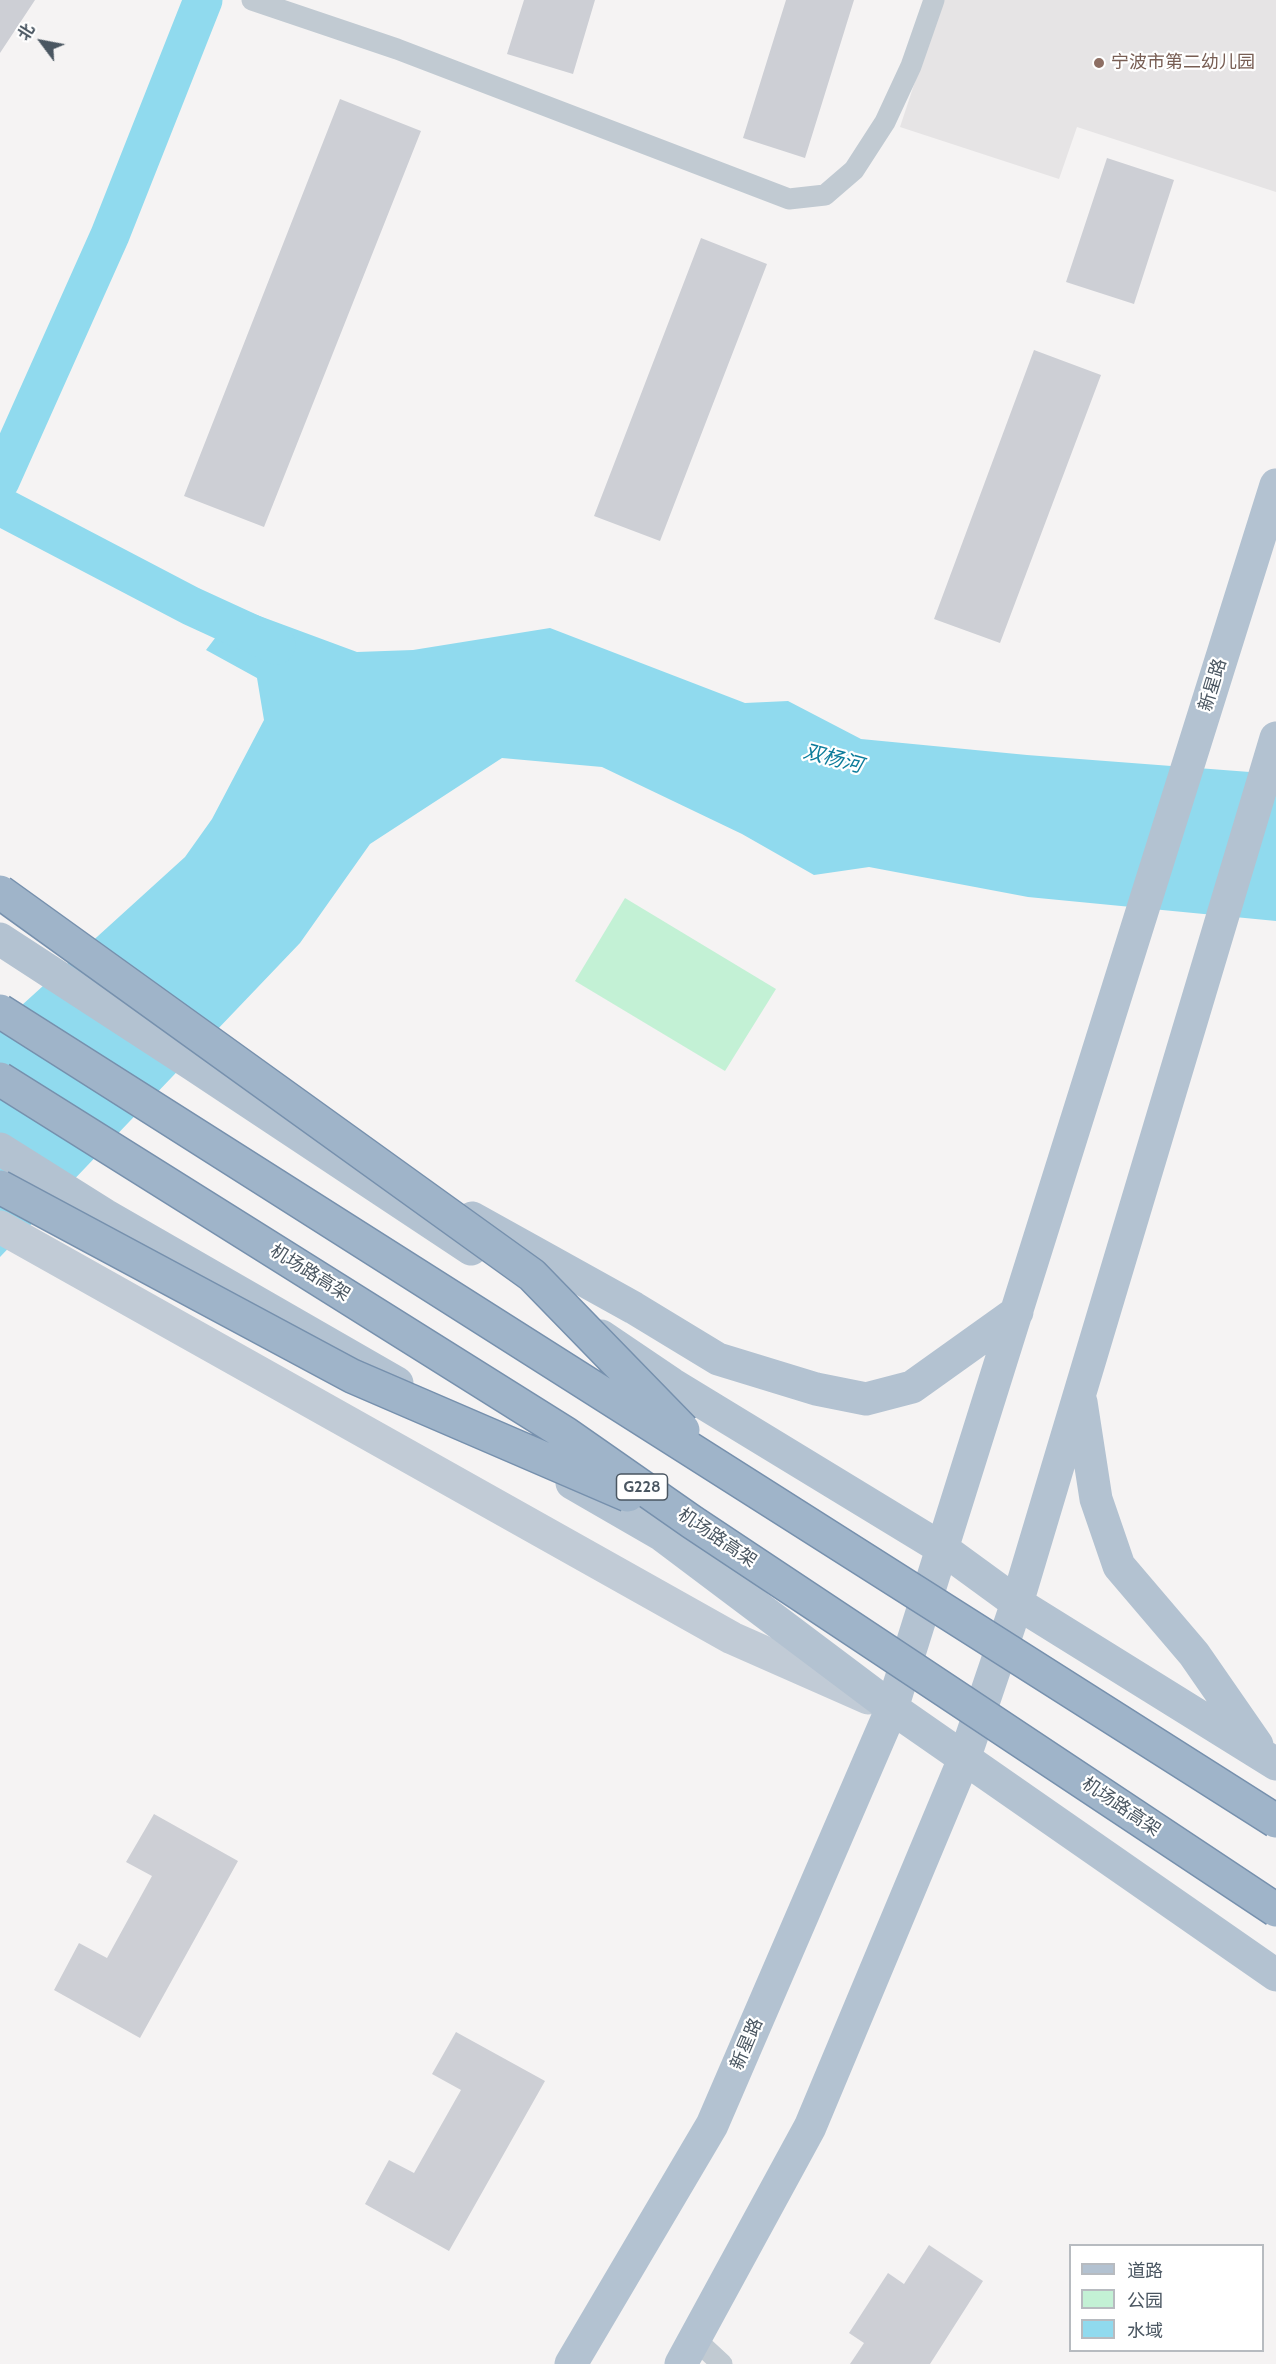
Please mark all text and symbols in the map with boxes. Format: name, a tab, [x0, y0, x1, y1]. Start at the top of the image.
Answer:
north arrow	[12, 12, 72, 72]
text: 北	[14, 20, 39, 44]
place label: 宁波市第二幼儿园	[1111, 52, 1255, 74]
marker: 宁波市第二幼儿园	[1092, 56, 1106, 70]
street label: 新星路	[1195, 656, 1231, 714]
water label: 双杨河	[801, 740, 865, 778]
street label: 机场路高架	[266, 1240, 354, 1306]
road number: G228	[616, 1474, 668, 1500]
street label: 机场路高架	[674, 1504, 760, 1572]
street label: 机场路高架	[1078, 1773, 1164, 1841]
street label: 新星路	[727, 2015, 767, 2073]
legend	[1069, 2244, 1264, 2352]
text: 道路	[1127, 2260, 1163, 2282]
text: 公园	[1127, 2290, 1163, 2312]
text: 水域	[1127, 2320, 1163, 2342]

